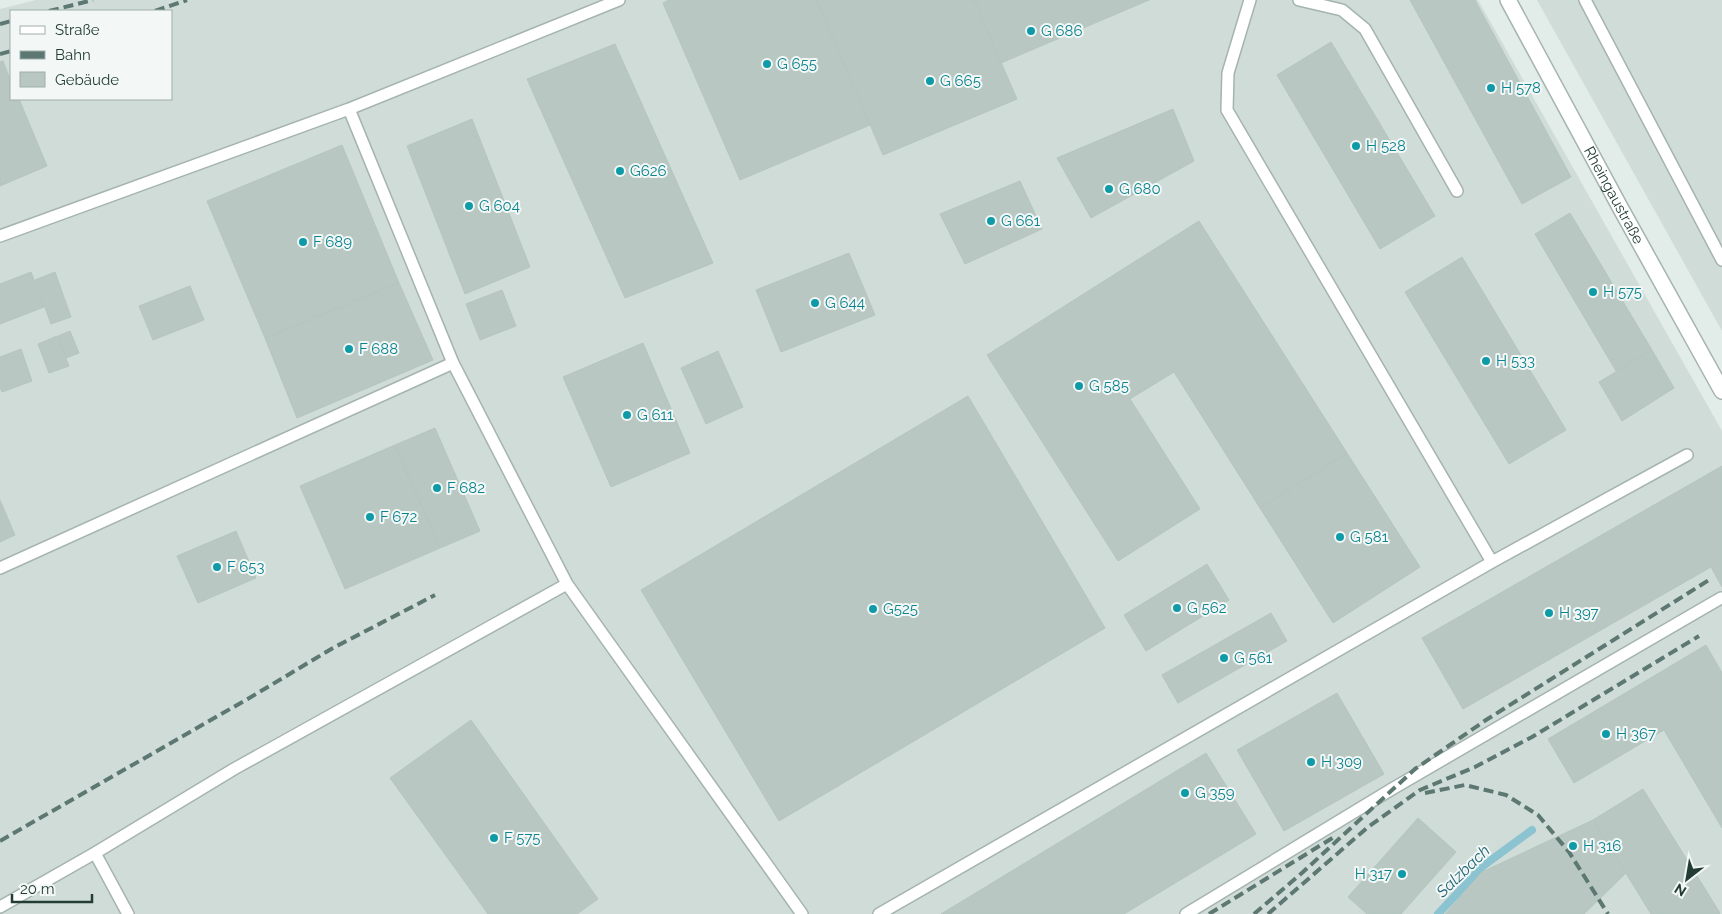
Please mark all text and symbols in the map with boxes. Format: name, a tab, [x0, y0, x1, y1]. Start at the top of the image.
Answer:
legend	[10, 10, 172, 100]
text: Straße	[55, 21, 100, 39]
place label: G 686	[1041, 22, 1083, 40]
marker: G 686	[1025, 25, 1037, 37]
text: Bahn	[55, 46, 91, 64]
place label: G 655	[777, 55, 817, 73]
marker: G 655	[761, 58, 773, 70]
text: Gebäude	[55, 71, 119, 89]
place label: G 665	[940, 72, 981, 90]
marker: G 665	[924, 75, 936, 87]
place label: H 578	[1501, 79, 1541, 97]
marker: H 578	[1485, 82, 1497, 94]
place label: H 528	[1366, 137, 1406, 155]
marker: H 528	[1350, 140, 1362, 152]
street label: Rheingaustraße	[1580, 143, 1648, 247]
place label: G626	[630, 162, 667, 180]
marker: G626	[614, 165, 626, 177]
place label: G 680	[1119, 180, 1161, 198]
marker: G 680	[1103, 183, 1115, 195]
place label: G 604	[479, 197, 520, 215]
marker: G 604	[463, 200, 475, 212]
place label: G 661	[1001, 212, 1041, 230]
marker: G 661	[985, 215, 997, 227]
place label: F 689	[313, 233, 352, 251]
marker: F 689	[297, 236, 309, 248]
place label: H 575	[1603, 283, 1642, 301]
marker: H 575	[1587, 286, 1599, 298]
place label: G 644	[825, 294, 865, 312]
marker: G 644	[809, 297, 821, 309]
place label: F 688	[359, 340, 398, 358]
marker: F 688	[343, 343, 355, 355]
place label: H 533	[1496, 352, 1535, 370]
marker: H 533	[1480, 355, 1492, 367]
place label: G 585	[1089, 377, 1129, 395]
marker: G 585	[1073, 380, 1085, 392]
place label: G 611	[637, 406, 674, 424]
marker: G 611	[621, 409, 633, 421]
place label: F 682	[447, 479, 485, 497]
marker: F 682	[431, 482, 443, 494]
place label: F 672	[380, 508, 417, 526]
marker: F 672	[364, 511, 376, 523]
place label: G 581	[1350, 528, 1389, 546]
marker: G 581	[1334, 531, 1346, 543]
place label: F 653	[227, 558, 265, 576]
marker: F 653	[211, 561, 223, 573]
place label: G 562	[1187, 599, 1227, 617]
place label: G525	[883, 600, 918, 618]
marker: G 562	[1171, 602, 1183, 614]
marker: G525	[867, 603, 879, 615]
place label: H 397	[1559, 604, 1599, 622]
marker: H 397	[1543, 607, 1555, 619]
place label: G 561	[1234, 649, 1273, 667]
marker: G 561	[1218, 652, 1230, 664]
place label: H 367	[1616, 725, 1656, 743]
marker: H 367	[1600, 728, 1612, 740]
place label: H 309	[1321, 753, 1362, 771]
marker: H 309	[1305, 756, 1317, 768]
place label: G 359	[1195, 784, 1235, 802]
marker: G 359	[1179, 787, 1191, 799]
place label: F 575	[504, 829, 540, 847]
marker: F 575	[488, 832, 500, 844]
place label: H 316	[1583, 837, 1621, 855]
marker: H 316	[1567, 840, 1579, 852]
water label: Salzbach	[1432, 841, 1494, 902]
north arrow	[1662, 854, 1712, 904]
place label: H 317	[1355, 865, 1392, 883]
marker: H 317	[1396, 868, 1408, 880]
scale bar	[12, 872, 92, 904]
text: 20 m	[20, 880, 55, 898]
text: N	[1672, 881, 1689, 900]

